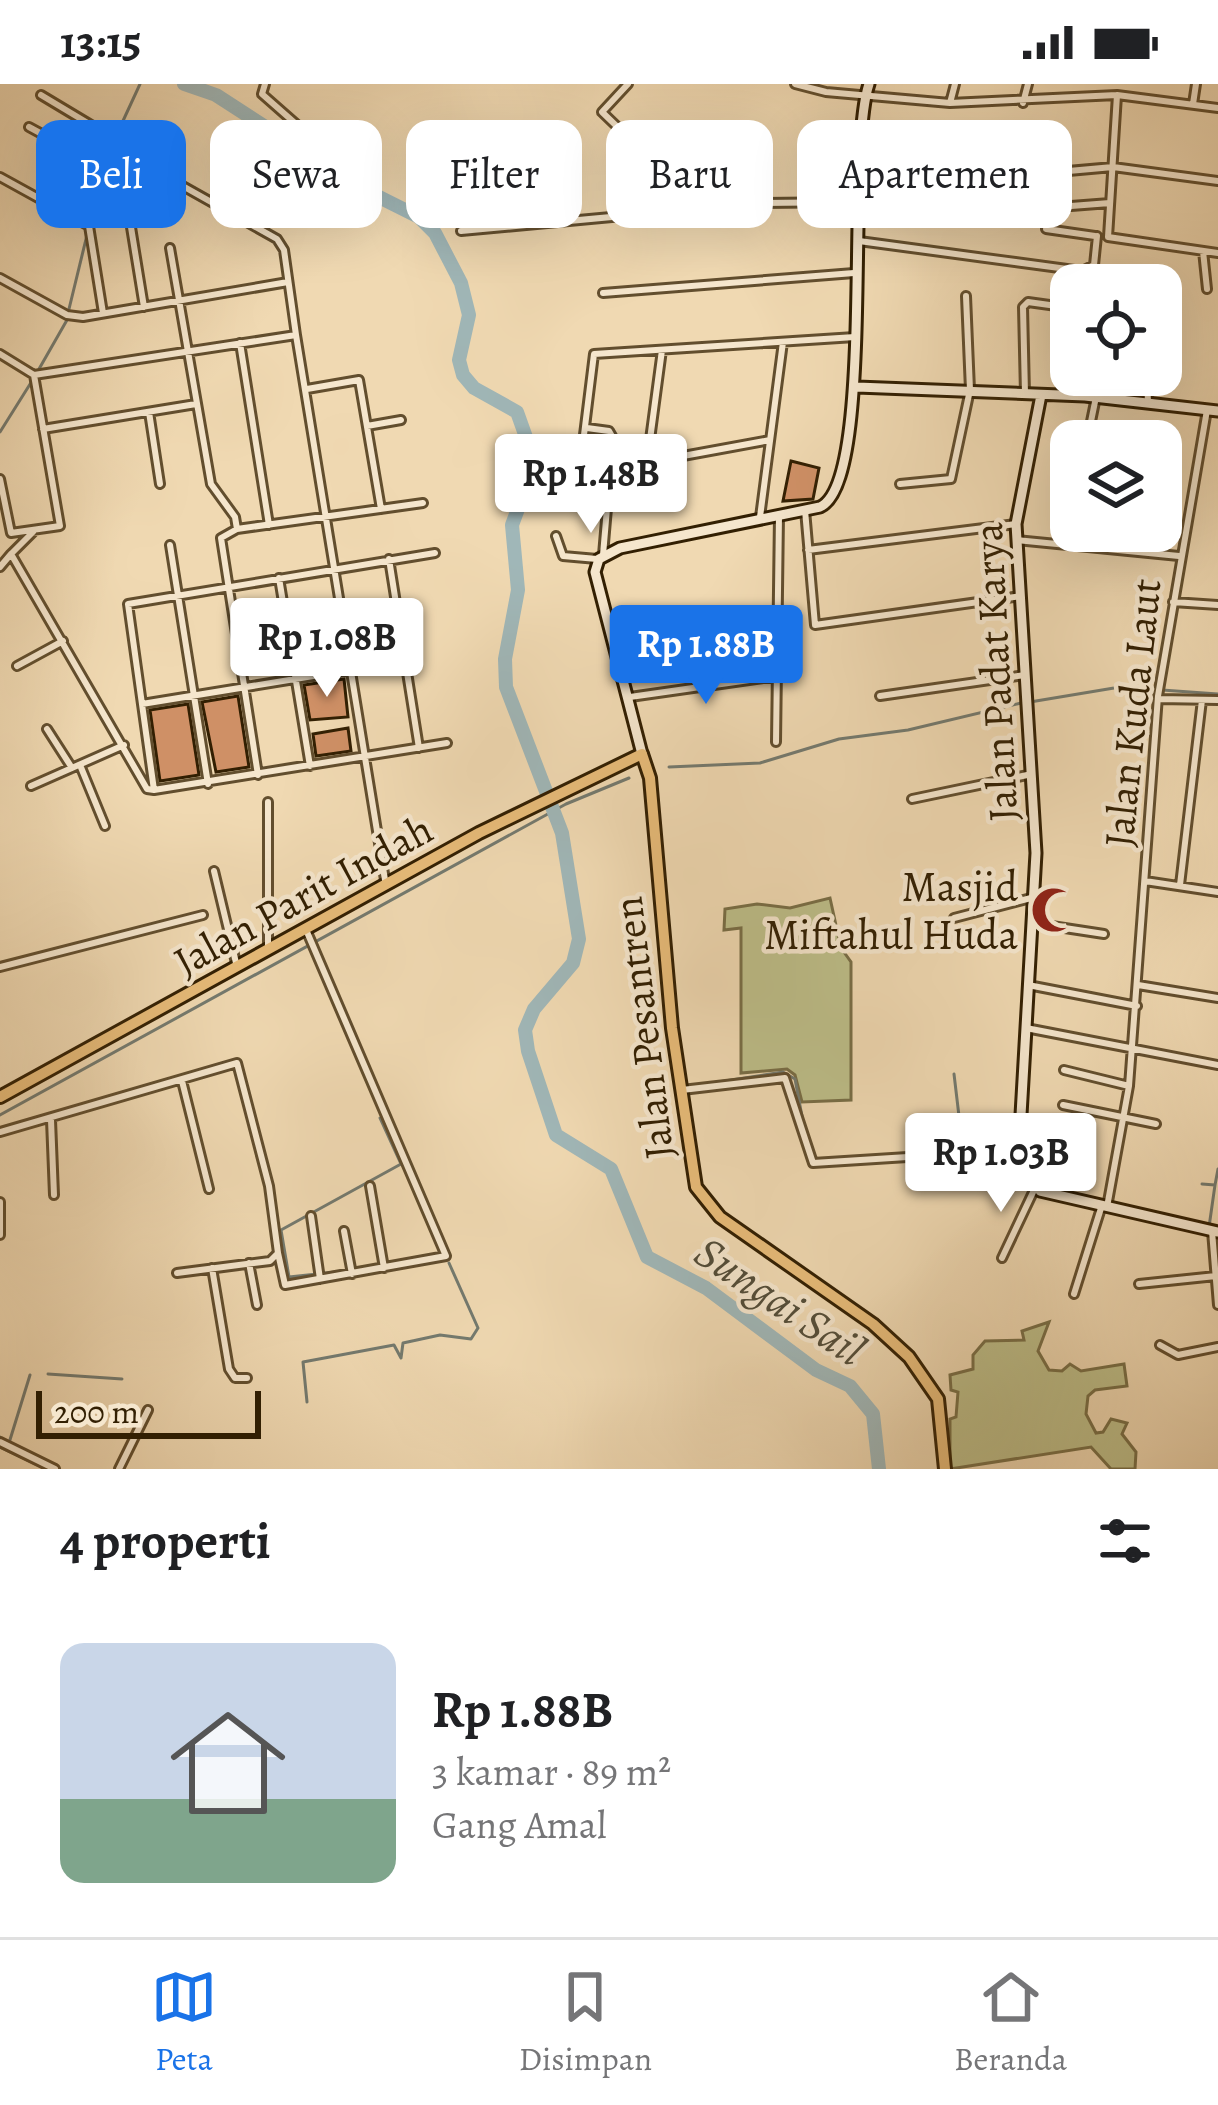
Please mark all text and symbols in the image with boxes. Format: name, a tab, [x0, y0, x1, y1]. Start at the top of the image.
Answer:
text: 13:15	[60, 11, 142, 73]
chip: Beli	[36, 120, 186, 228]
chip: Sewa	[210, 120, 382, 228]
chip: Filter	[406, 120, 582, 228]
chip: Baru	[606, 120, 773, 228]
chip: Apartemen	[797, 120, 1072, 228]
map controls	[1050, 264, 1182, 552]
button: locate	[1050, 264, 1182, 396]
button: layers	[1050, 420, 1182, 552]
pin: Rp 1.48B	[467, 434, 715, 536]
text: Rp 1.48B	[522, 446, 660, 499]
street label: Jalan Padat Karya	[959, 521, 1031, 823]
street label: Jalan Kuda Laut	[1090, 576, 1174, 850]
pin: Rp 1.08B	[203, 598, 451, 700]
pin: Rp 1.88B	[582, 605, 830, 707]
text: Rp 1.08B	[257, 610, 397, 663]
text: Rp 1.88B	[637, 617, 775, 670]
street label: Jalan Parit Indah	[163, 800, 443, 990]
place label: Masjid Miftahul Huda	[764, 858, 1018, 963]
mosque icon: Masjid Miftahul Huda	[1029, 885, 1079, 935]
street label: Jalan Pesantren	[599, 893, 687, 1163]
pin: Rp 1.03B	[877, 1113, 1125, 1215]
text: Rp 1.03B	[932, 1125, 1070, 1178]
water label: Sungai Sail	[683, 1221, 877, 1381]
scale bar	[36, 1385, 261, 1438]
text: 200 m	[54, 1389, 139, 1434]
text: 4 properti	[60, 1506, 271, 1576]
icon: filters	[1092, 1508, 1158, 1574]
text: Rp 1.88B	[432, 1675, 613, 1745]
icon: home	[156, 1691, 300, 1835]
text: 3 kamar · 89 m²	[432, 1745, 671, 1798]
text: Gang Amal	[432, 1798, 607, 1851]
tab: Peta	[151, 1964, 217, 2081]
tab: Disimpan	[519, 1964, 652, 2081]
tab: Beranda	[954, 1964, 1067, 2081]

